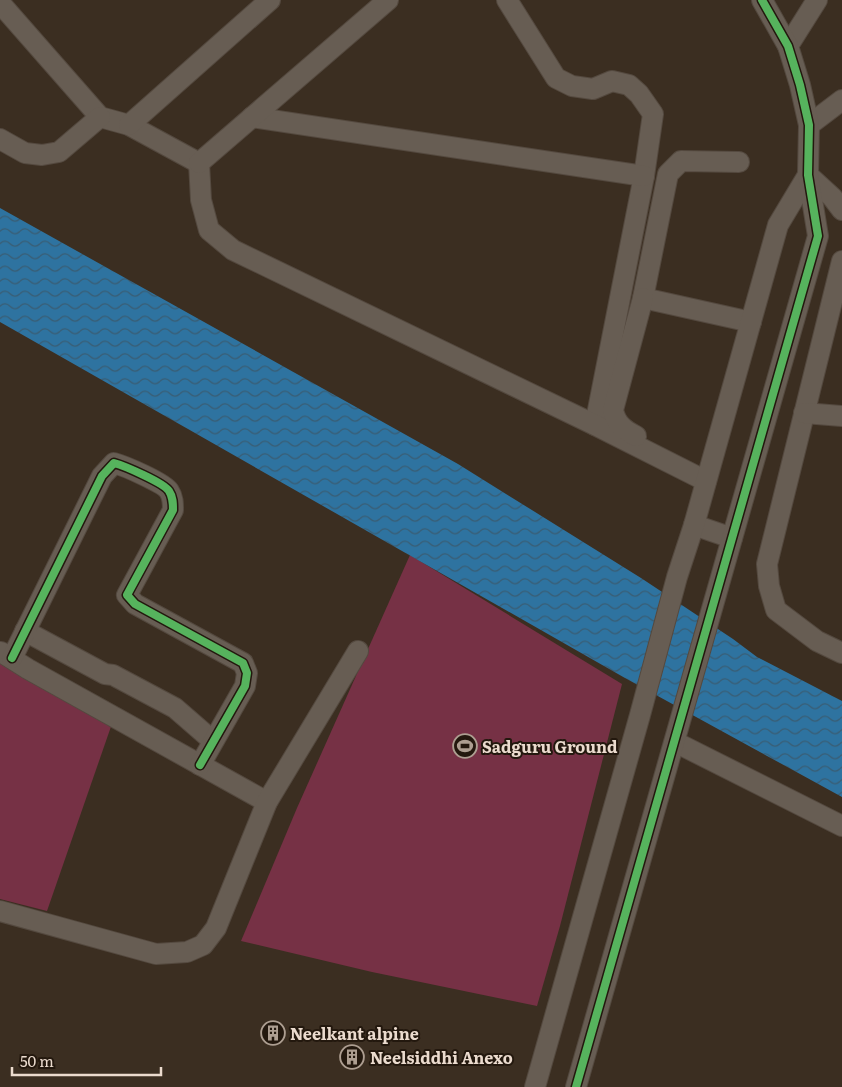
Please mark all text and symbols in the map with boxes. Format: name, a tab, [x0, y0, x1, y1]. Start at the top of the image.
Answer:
sports icon: Sadguru Ground	[452, 733, 478, 759]
place label: Sadguru Ground	[482, 734, 618, 758]
building icon: Neelkant alpine	[260, 1020, 286, 1046]
place label: Neelkant alpine	[290, 1021, 419, 1045]
scale bar	[12, 1044, 161, 1076]
building icon: Neelsiddhi Anexo	[339, 1044, 365, 1070]
place label: Neelsiddhi Anexo	[370, 1045, 513, 1069]
text: 50 m	[20, 1049, 54, 1072]

